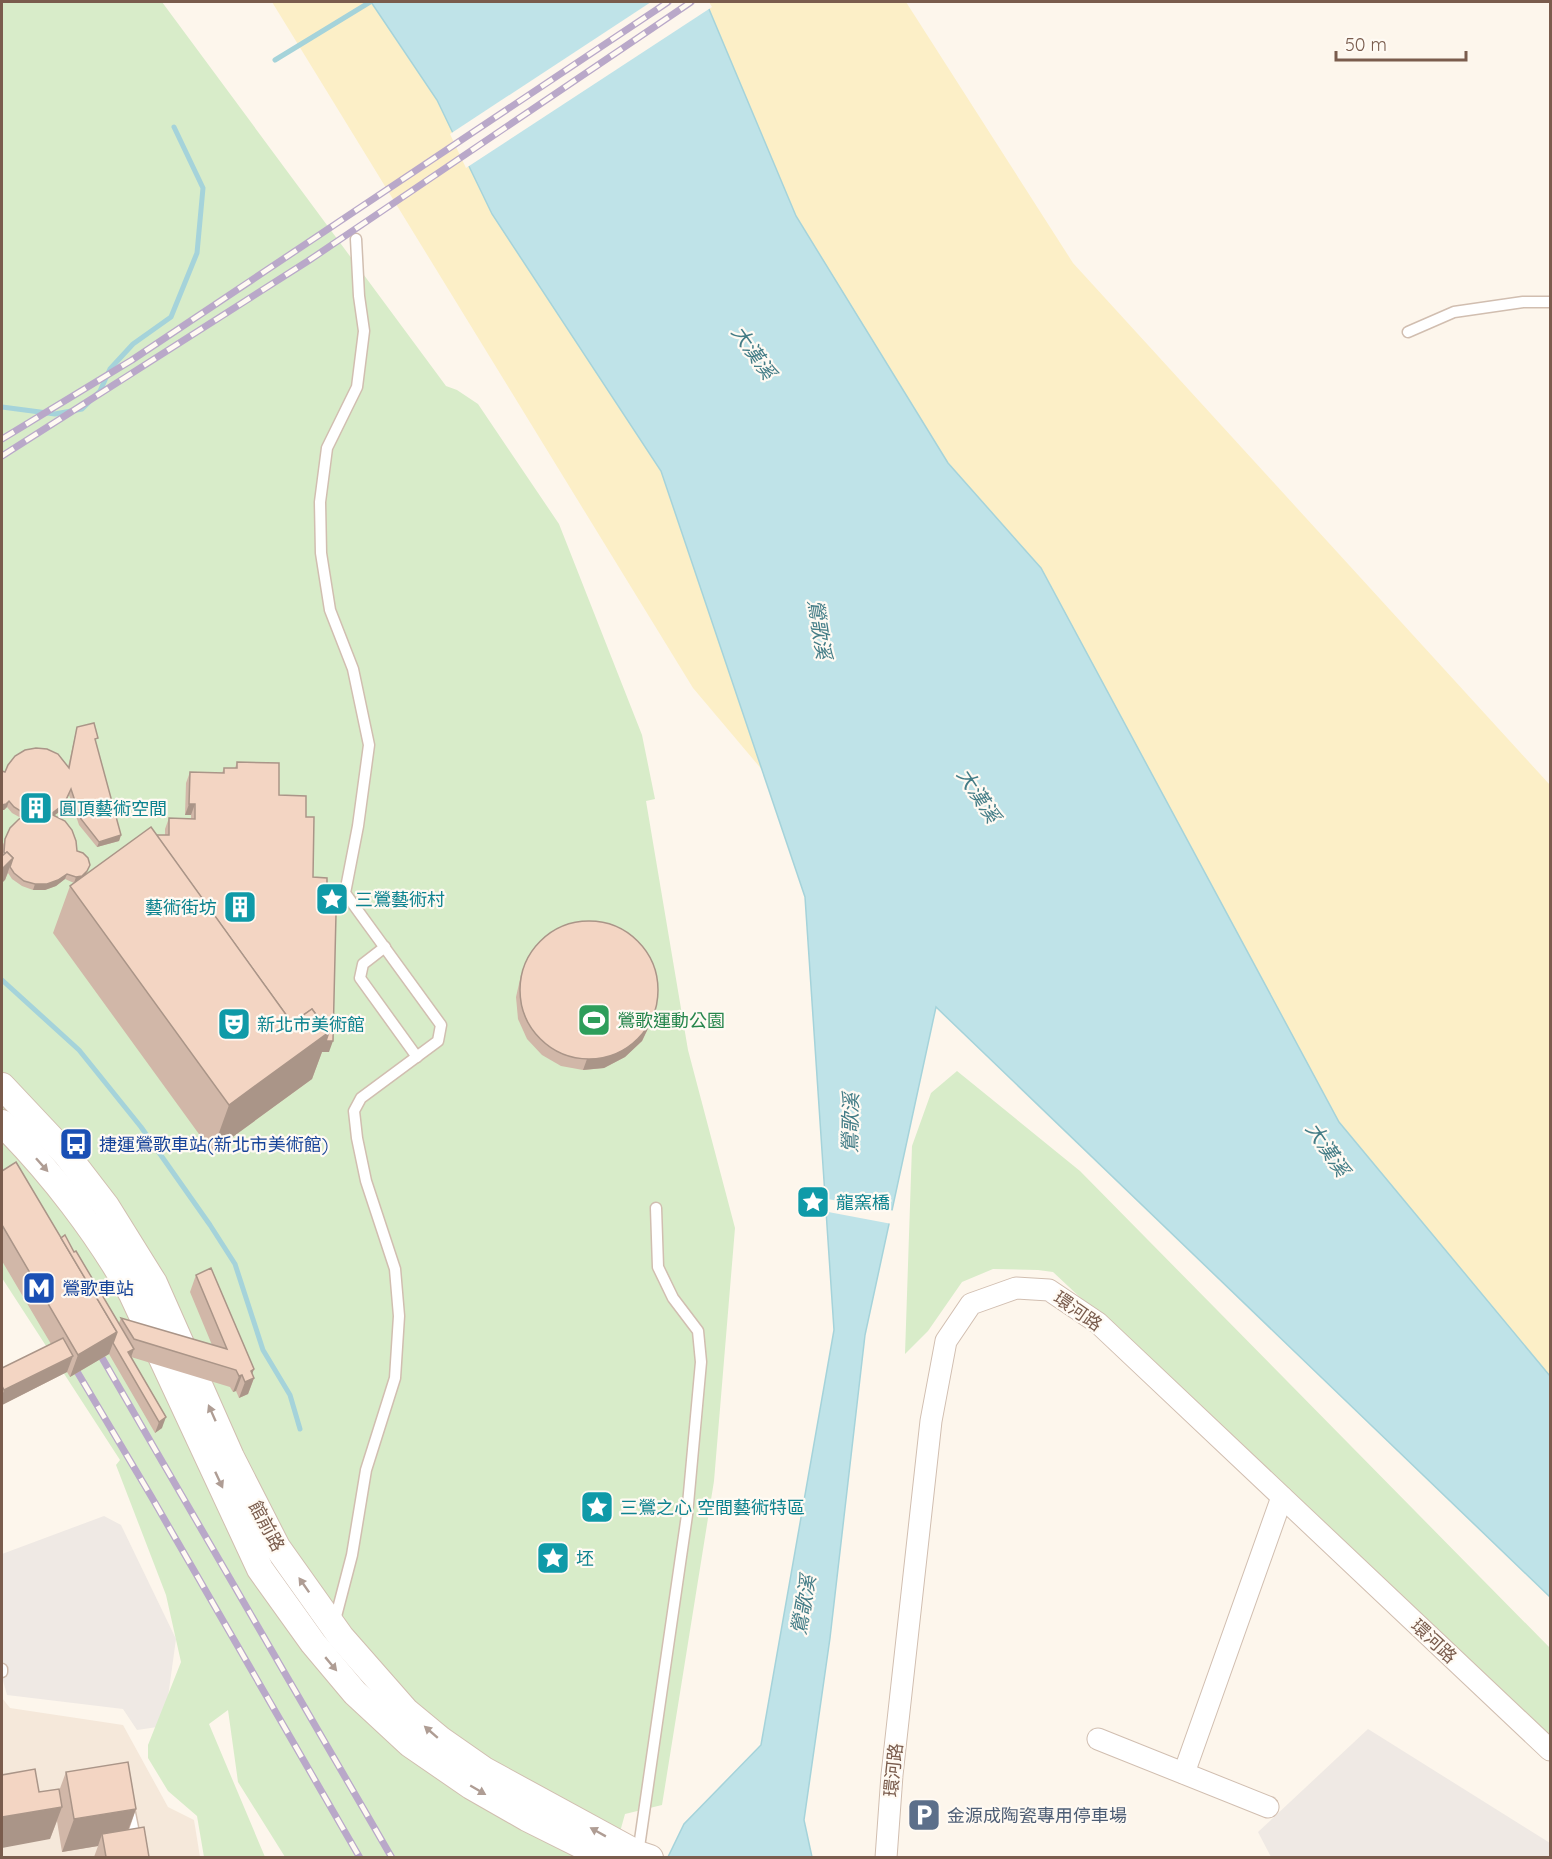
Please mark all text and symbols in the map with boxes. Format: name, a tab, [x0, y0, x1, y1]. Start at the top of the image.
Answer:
scale bar	[1336, 24, 1466, 62]
text: 50 m	[1345, 33, 1387, 56]
water label: 大漢溪	[727, 320, 783, 386]
water label: 鶯歌溪	[803, 597, 838, 664]
water label: 大漢溪	[952, 763, 1007, 829]
building icon: 圓頂藝術空間	[18, 790, 54, 826]
place label: 圓頂藝術空間	[59, 797, 167, 820]
place icon: 三鶯藝術村	[314, 881, 350, 917]
place label: 三鶯藝術村	[355, 888, 445, 911]
building icon: 藝術街坊	[222, 889, 258, 925]
place label: 藝術街坊	[145, 896, 217, 919]
sports icon: 鶯歌運動公園	[576, 1002, 612, 1038]
theatre icon: 新北市美術館	[216, 1006, 252, 1042]
place label: 鶯歌運動公園	[617, 1009, 725, 1032]
place label: 新北市美術館	[257, 1013, 365, 1036]
water label: 鶯歌溪	[837, 1090, 863, 1153]
water label: 大漢溪	[1301, 1117, 1357, 1183]
bus stop icon: 捷運鶯歌車站(新北市美術館)	[58, 1126, 94, 1162]
place label: 捷運鶯歌車站(新北市美術館)	[99, 1133, 328, 1156]
one-way arrow	[35, 1157, 48, 1172]
place icon: 龍窯橋	[795, 1184, 831, 1220]
place label: 龍窯橋	[836, 1191, 890, 1214]
metro station icon: 鶯歌車站	[21, 1270, 57, 1306]
place label: 鶯歌車站	[62, 1277, 134, 1300]
street label: 環河路	[1049, 1286, 1107, 1336]
one-way arrow	[207, 1404, 217, 1422]
one-way arrow	[215, 1472, 224, 1489]
place icon: 三鶯之心 空間藝術特區	[579, 1489, 615, 1525]
place label: 三鶯之心 空間藝術特區	[620, 1496, 805, 1519]
street label: 館前路	[244, 1497, 290, 1555]
place icon: 坯	[535, 1540, 571, 1576]
place label: 坯	[576, 1547, 594, 1570]
water label: 鶯歌溪	[785, 1570, 821, 1637]
one-way arrow	[298, 1577, 310, 1593]
street label: 環河路	[1406, 1614, 1462, 1668]
one-way arrow	[324, 1656, 337, 1672]
one-way arrow	[424, 1726, 439, 1739]
street label: 環河路	[879, 1742, 907, 1798]
one-way arrow	[470, 1784, 486, 1795]
parking icon: 金源成陶瓷專用停車場	[906, 1797, 942, 1833]
place label: 金源成陶瓷專用停車場	[947, 1804, 1127, 1827]
one-way arrow	[589, 1827, 606, 1837]

